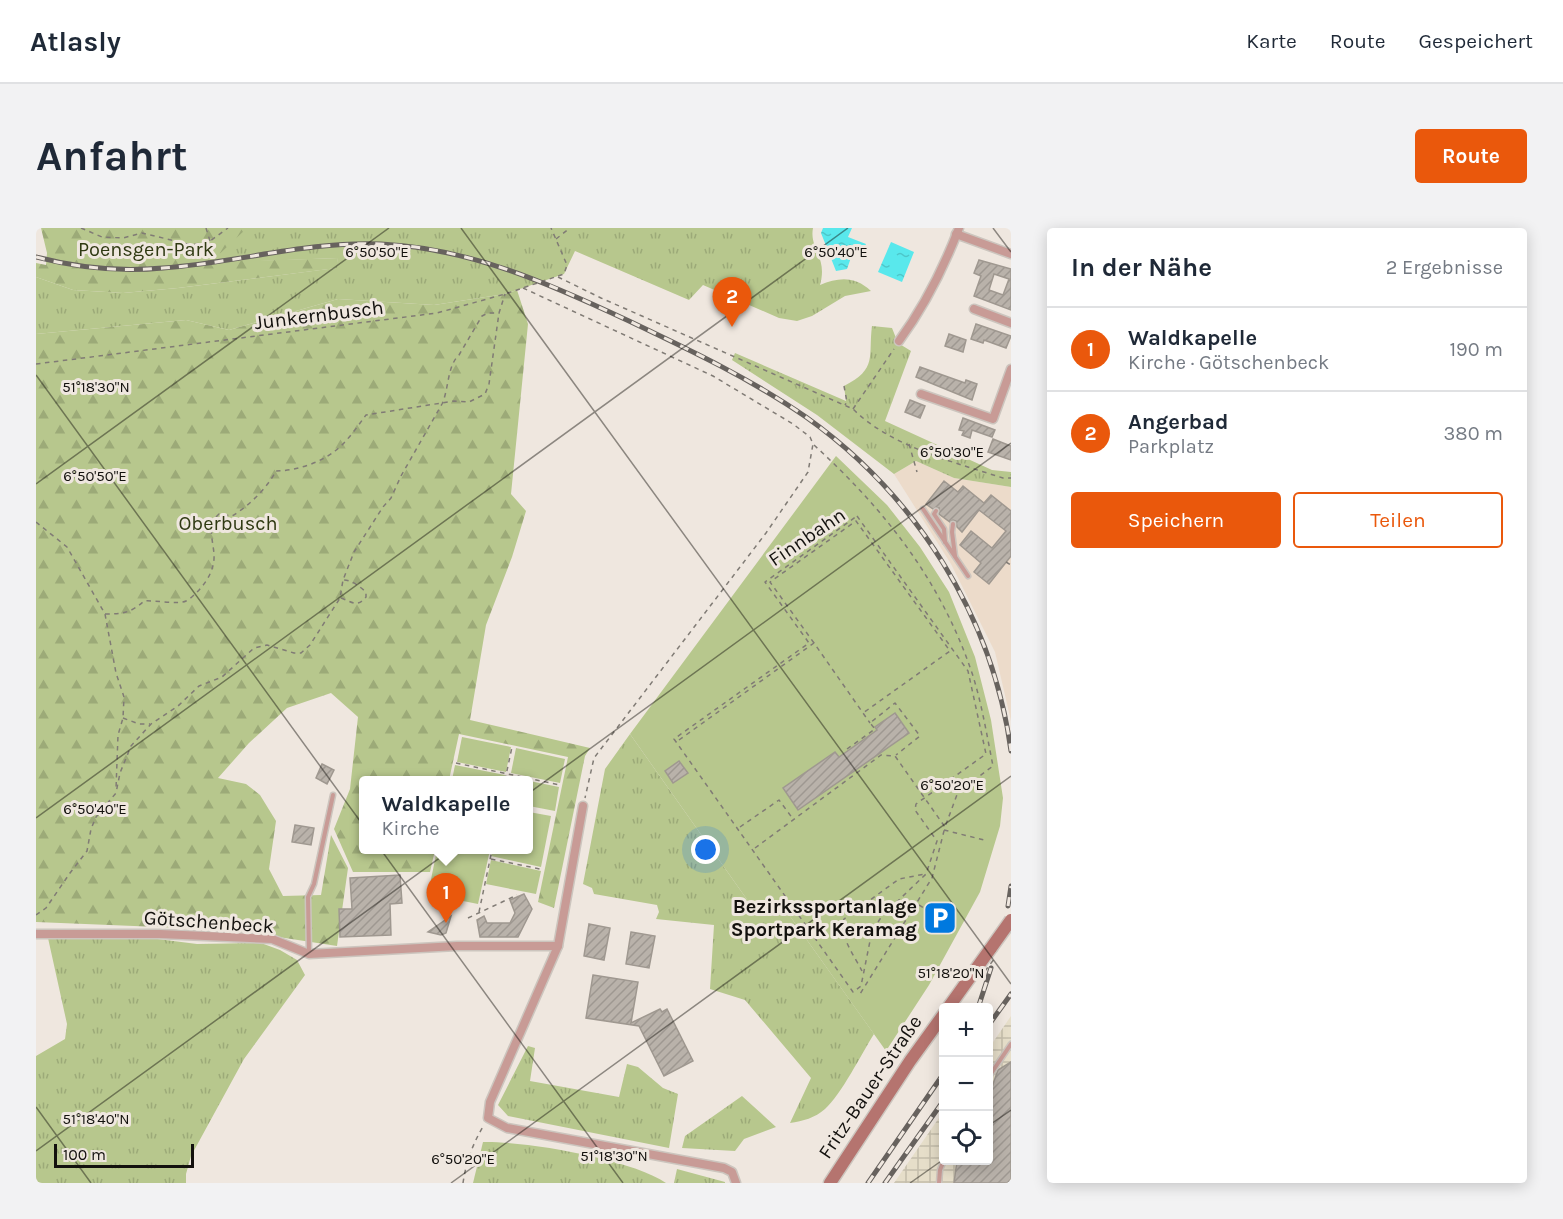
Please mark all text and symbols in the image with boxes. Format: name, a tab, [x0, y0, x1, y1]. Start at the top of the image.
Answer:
text: Atlasly	[30, 25, 121, 58]
text: Karte	[1246, 29, 1297, 53]
text: Route	[1330, 29, 1386, 53]
text: Gespeichert	[1419, 29, 1533, 53]
button: Route	[1415, 129, 1527, 183]
text: Anfahrt	[36, 131, 188, 181]
park label: Poensgen-Park	[78, 238, 214, 261]
text: 6°50'50"E	[345, 243, 409, 261]
text: 6°50'40"E	[804, 243, 868, 261]
text: In der Nähe	[1071, 252, 1212, 283]
text: 2 Ergebnisse	[1386, 256, 1503, 279]
pin: 2	[712, 278, 752, 327]
street label: Junkernbusch	[253, 296, 385, 334]
text: Waldkapelle	[1128, 325, 1257, 351]
text: 1	[1087, 338, 1094, 361]
text: 190 m	[1449, 338, 1503, 361]
text: Kirche · Götschenbeck	[1128, 351, 1329, 374]
text: 51°18'30"N	[62, 378, 130, 396]
text: Angerbad	[1128, 409, 1228, 435]
text: 2	[1084, 422, 1097, 445]
text: 380 m	[1444, 422, 1503, 445]
text: Parkplatz	[1128, 435, 1214, 458]
text: 6°50'30"E	[920, 443, 984, 461]
text: 6°50'50"E	[63, 467, 127, 485]
button: Speichern	[1071, 492, 1281, 548]
button: Teilen	[1293, 492, 1503, 548]
street label: Finnbahn	[764, 503, 850, 571]
park label: Oberbusch	[178, 512, 278, 535]
popup	[359, 776, 533, 854]
text: 6°50'20"E	[920, 776, 984, 794]
text: Waldkapelle	[381, 791, 511, 817]
text: 6°50'40"E	[63, 800, 127, 818]
text: Kirche	[381, 817, 439, 840]
your location	[691, 835, 720, 864]
pin: 1	[426, 874, 466, 923]
place label: Bezirkssportanlage Sportpark Keramag	[731, 895, 917, 941]
parking icon: Bezirkssportanlage Sportpark Keramag	[922, 900, 958, 936]
street label: Götschenbeck	[143, 906, 275, 938]
text: 51°18'20"N	[917, 964, 985, 982]
map controls	[939, 1003, 993, 1165]
button: +	[939, 1003, 993, 1057]
street label: Fritz-Bauer-Straße	[813, 1011, 927, 1163]
button: −	[939, 1057, 993, 1111]
text: 51°18'40"N	[63, 1110, 129, 1128]
button: locate	[939, 1111, 993, 1165]
scale bar	[54, 1141, 194, 1168]
text: 100 m	[63, 1145, 106, 1164]
text: 51°18'30"N	[580, 1147, 648, 1165]
text: 6°50'20"E	[431, 1150, 495, 1168]

